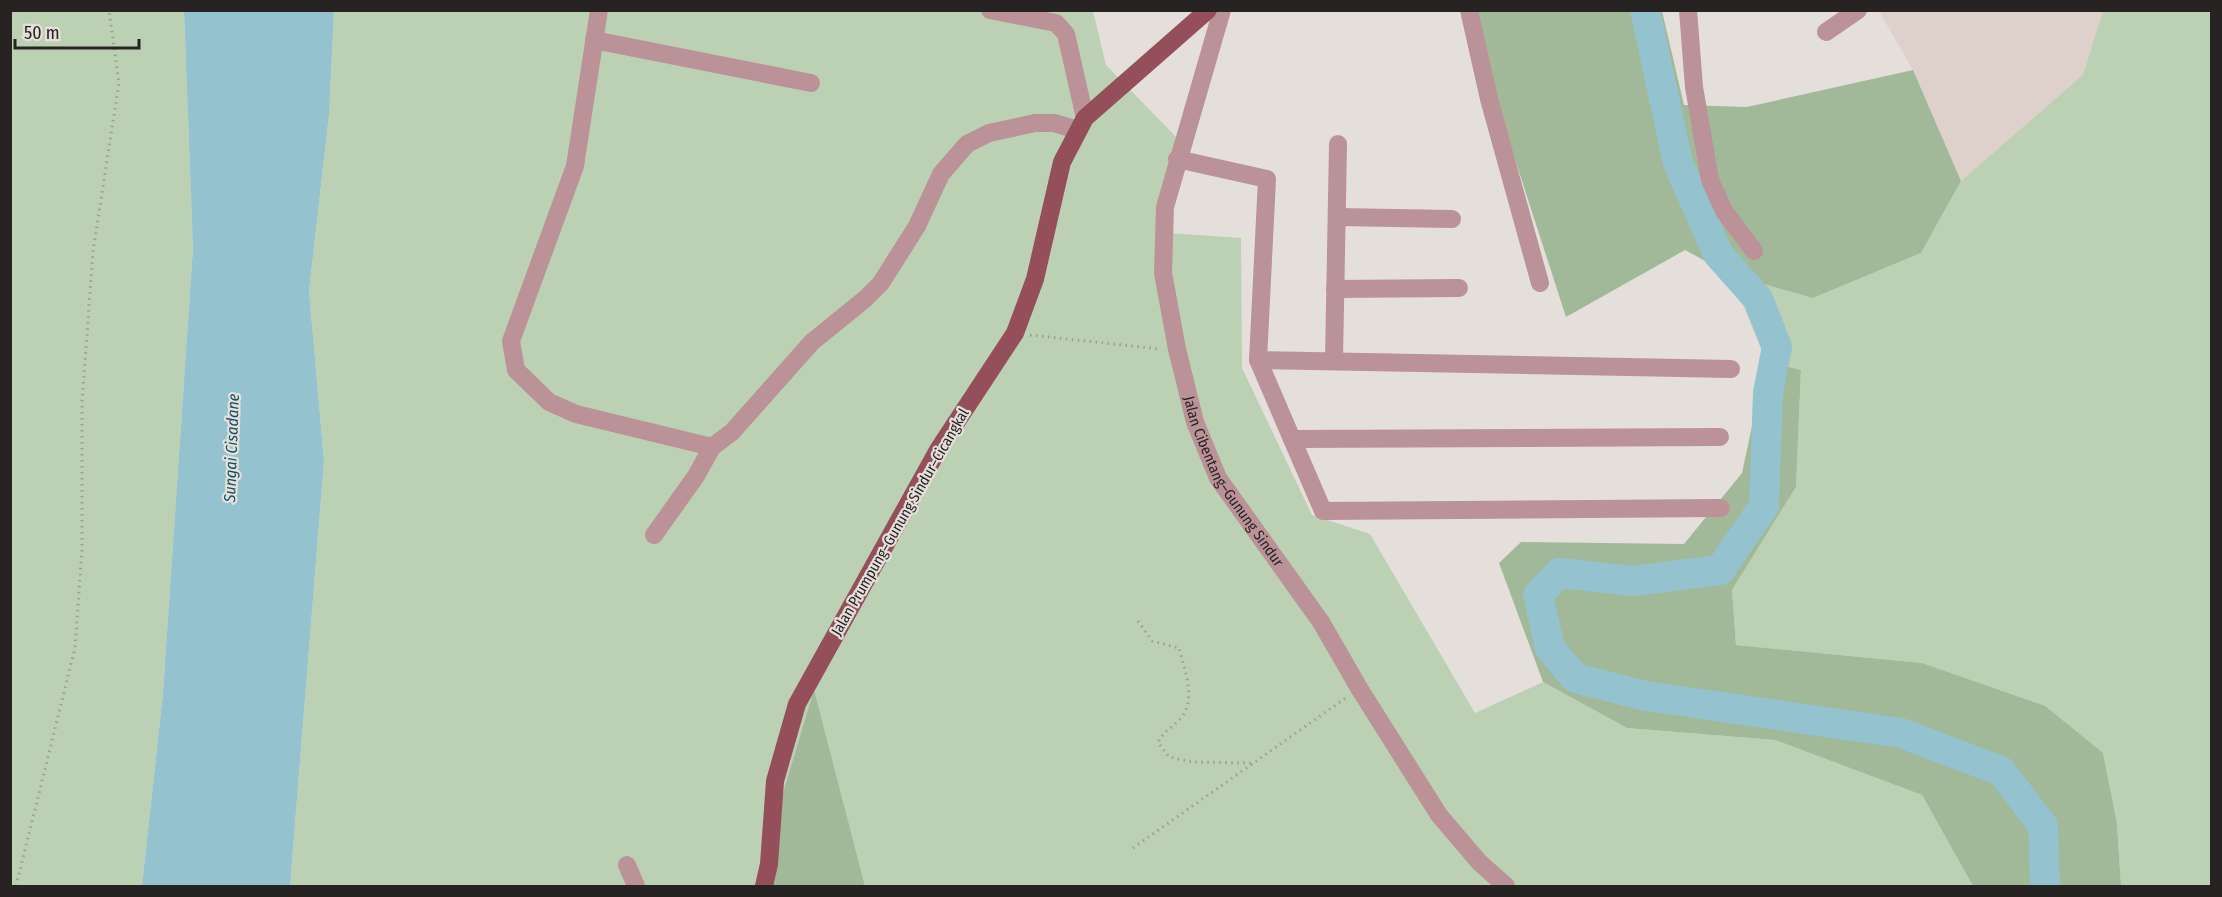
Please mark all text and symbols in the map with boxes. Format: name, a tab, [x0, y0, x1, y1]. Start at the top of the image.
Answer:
scale bar	[15, 12, 140, 50]
text: 50 m	[24, 22, 60, 44]
water label: Sungai Cisadane	[220, 393, 243, 504]
street label: Jalan Cibentang–Gunung Sindur	[1180, 394, 1288, 571]
street label: Jalan Prumpung–Gunung Sindur–Cicangkal	[827, 405, 973, 639]

